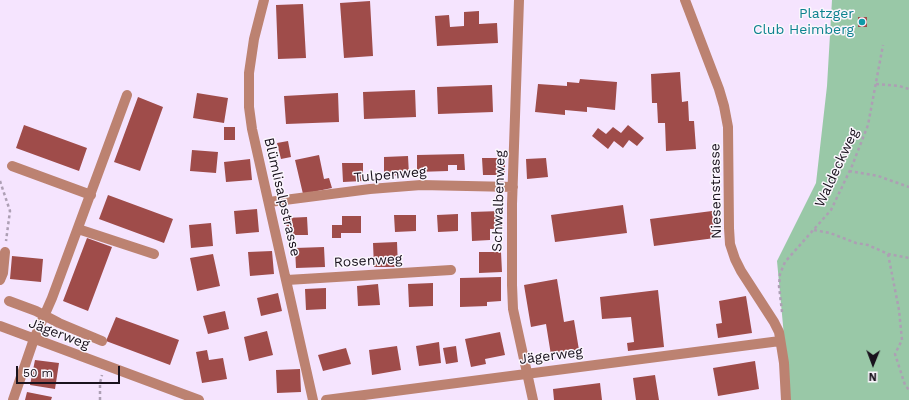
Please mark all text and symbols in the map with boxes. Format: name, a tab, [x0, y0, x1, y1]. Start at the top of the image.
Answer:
place label: Platzger Club Heimberg	[753, 6, 854, 38]
marker: Platzger Club Heimberg	[857, 17, 867, 27]
street label: Waldeckweg	[811, 126, 863, 210]
street label: Blümlisalpstrasse	[260, 136, 304, 258]
street label: Niesenstrasse	[707, 143, 725, 239]
street label: Schwalbenweg	[489, 150, 509, 252]
street label: Tulpenweg	[353, 163, 427, 187]
street label: Rosenweg	[333, 251, 403, 271]
street label: Jägerweg	[26, 315, 92, 353]
street label: Jägerweg	[518, 344, 584, 368]
north arrow	[853, 344, 893, 384]
scale bar	[18, 358, 122, 384]
text: 50 m	[23, 366, 53, 380]
text: N	[869, 370, 877, 383]

